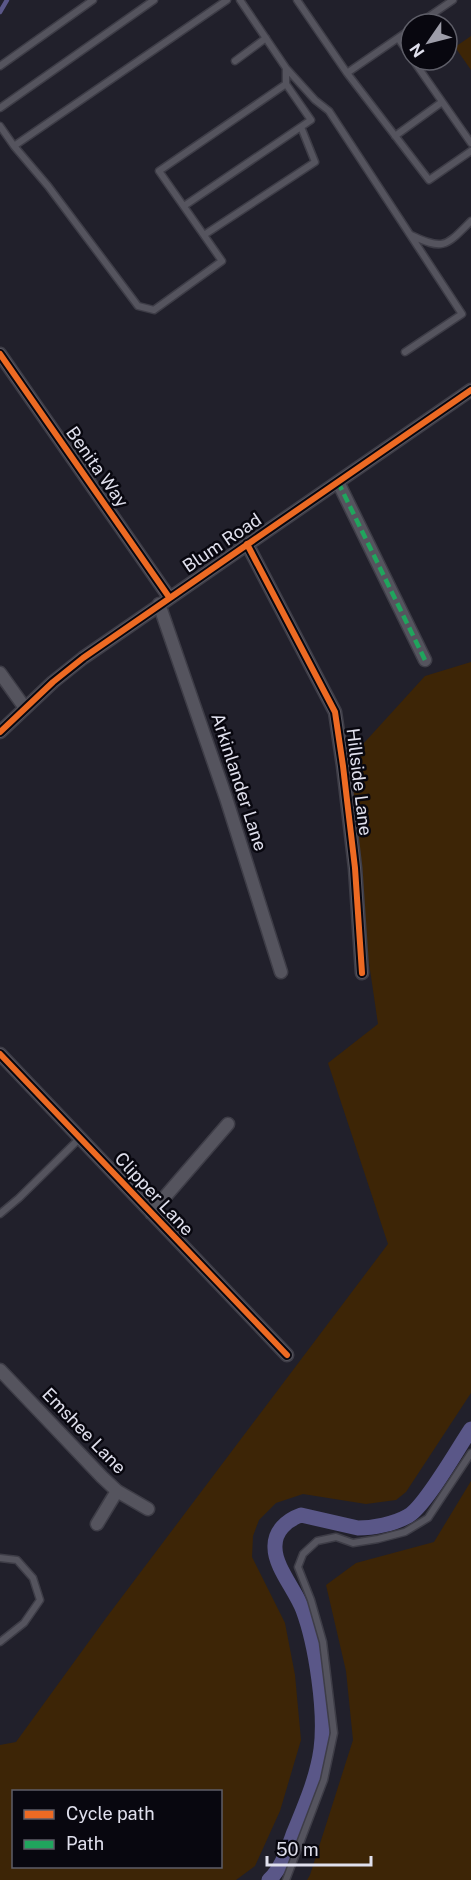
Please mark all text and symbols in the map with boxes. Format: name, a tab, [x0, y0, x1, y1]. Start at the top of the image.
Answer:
north arrow	[399, 12, 459, 72]
text: N	[406, 40, 428, 61]
street label: Benita Way	[62, 422, 133, 511]
street label: Blum Road	[178, 509, 265, 577]
street label: Arkinlander Lane	[207, 710, 272, 853]
street label: Hillside Lane	[342, 727, 377, 837]
street label: Clipper Lane	[111, 1148, 198, 1240]
street label: Emshee Lane	[38, 1383, 131, 1478]
legend	[12, 1790, 222, 1868]
text: Cycle path	[66, 1803, 155, 1824]
scale bar	[267, 1829, 370, 1867]
text: Path	[66, 1833, 104, 1854]
text: 50 m	[276, 1839, 319, 1860]

